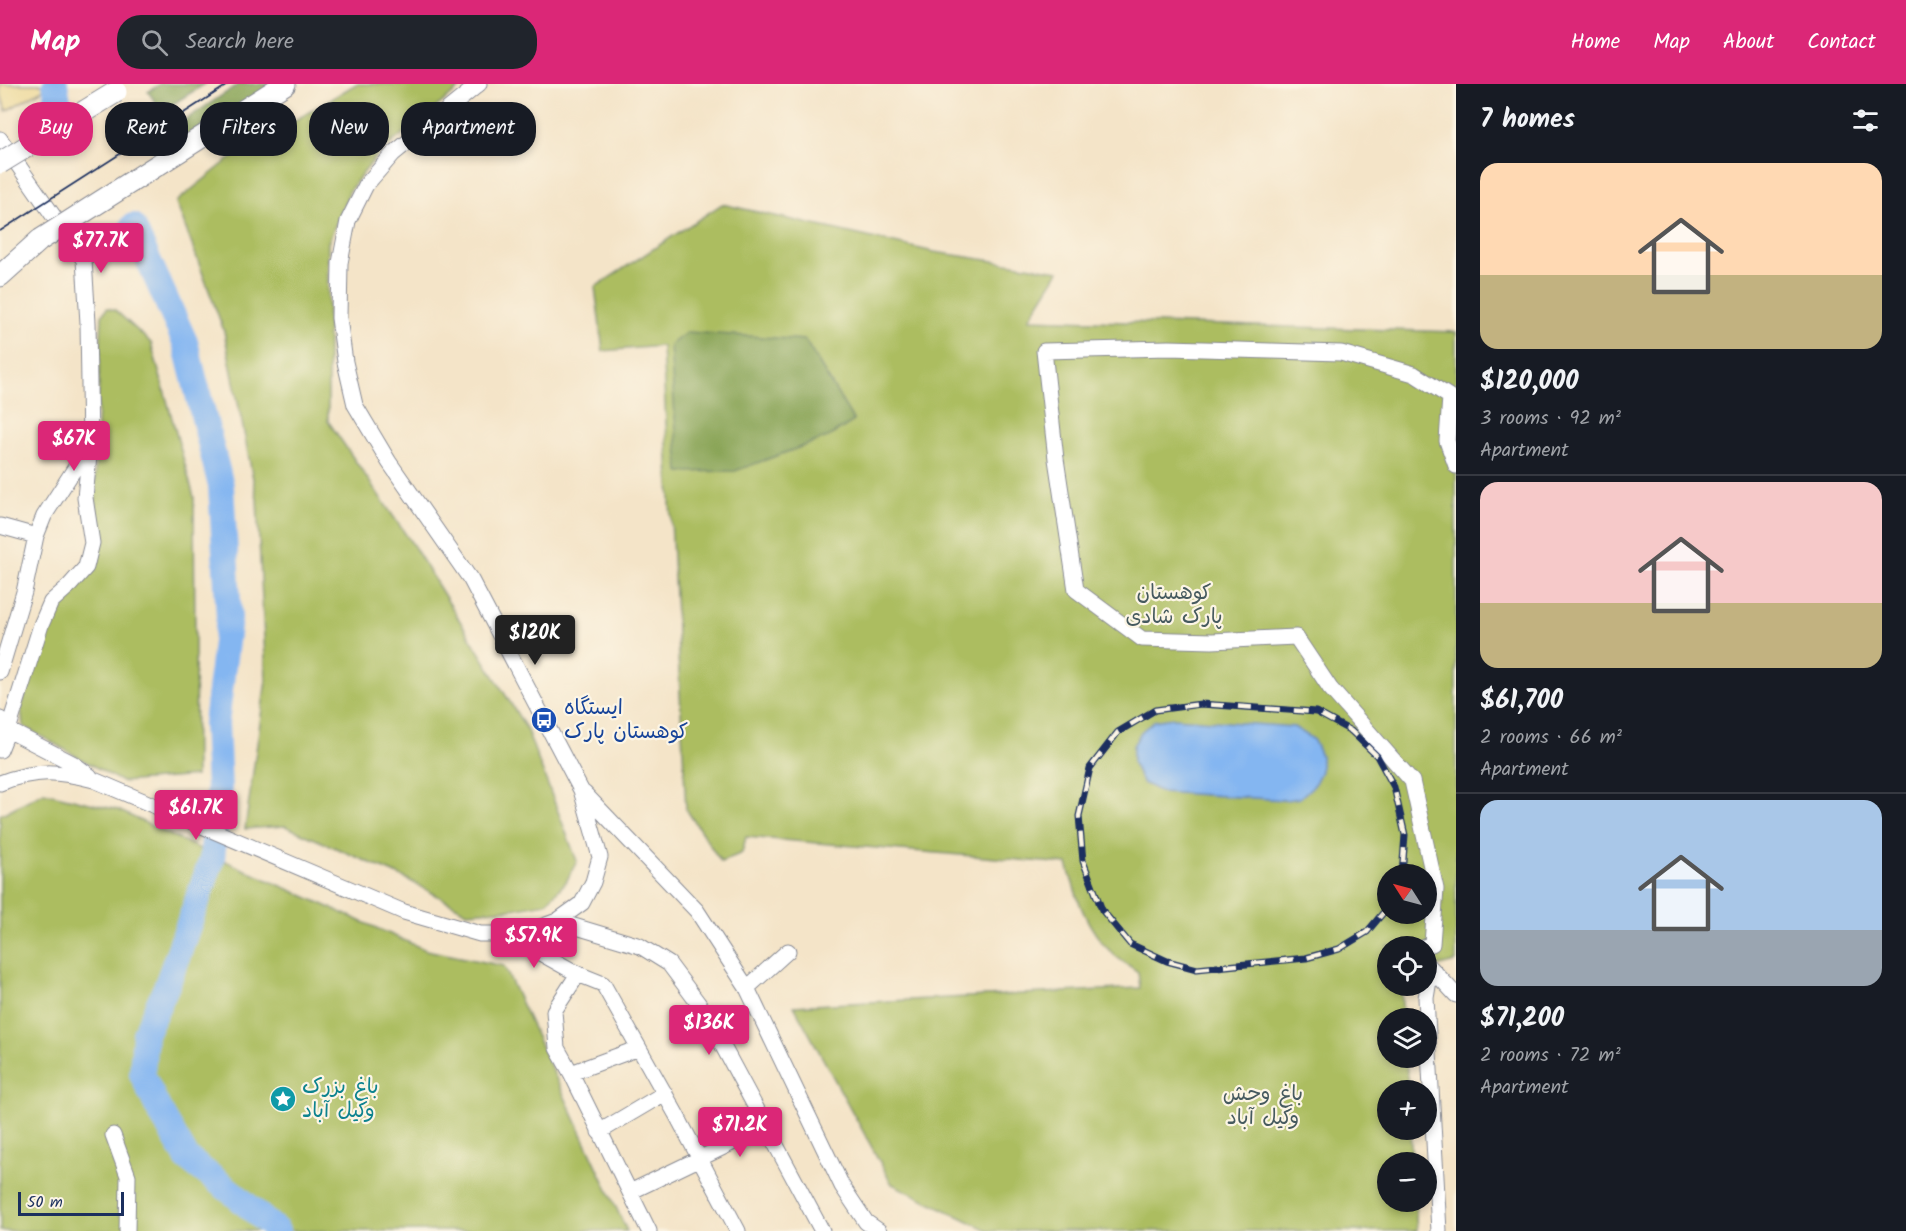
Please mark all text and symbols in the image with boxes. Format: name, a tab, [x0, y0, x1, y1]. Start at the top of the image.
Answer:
search box	[117, 15, 537, 69]
text: Map	[30, 20, 81, 65]
text: Search here	[186, 25, 294, 60]
icon: search	[138, 26, 171, 59]
text: Home	[1571, 26, 1620, 59]
text: Map	[1653, 26, 1690, 59]
text: About	[1723, 26, 1774, 59]
text: Contact	[1807, 26, 1876, 59]
text: 7 homes	[1480, 99, 1575, 141]
chip: Buy	[18, 102, 93, 156]
chip: Rent	[105, 102, 188, 156]
chip: Filters	[200, 102, 297, 156]
chip: New	[309, 102, 389, 156]
chip: Apartment	[401, 102, 536, 156]
icon: filters	[1849, 104, 1882, 137]
icon: home	[1627, 202, 1735, 310]
pin: $77.7K	[52, 223, 150, 274]
text: $77.7K	[73, 226, 129, 258]
text: $120,000	[1480, 361, 1579, 403]
text: 3 rooms · 92 m²	[1480, 403, 1621, 435]
pin: $67K	[38, 421, 110, 472]
text: $67K	[52, 424, 96, 456]
text: Apartment	[1480, 435, 1569, 467]
icon: home	[1627, 521, 1735, 629]
park label: کوهستان پارک شادی	[1125, 577, 1223, 634]
pin: $120K	[493, 615, 577, 666]
text: $120K	[509, 618, 561, 650]
text: $61,700	[1480, 680, 1563, 722]
place label: ایستگاه کوهستان پارک	[564, 692, 688, 749]
bus stop icon: ایستگاه کوهستان پارک	[529, 705, 559, 735]
text: 2 rooms · 66 m²	[1480, 722, 1622, 754]
text: Apartment	[1480, 754, 1569, 786]
pin: $61.7K	[147, 790, 245, 841]
text: $61.7K	[169, 793, 223, 825]
icon: home	[1627, 839, 1735, 947]
north arrow	[1377, 864, 1437, 924]
map controls	[1377, 864, 1437, 1212]
pin: $57.9K	[485, 918, 583, 969]
text: $57.9K	[505, 921, 563, 953]
button: locate	[1377, 936, 1437, 996]
text: $71,200	[1480, 998, 1564, 1040]
pin: $136K	[667, 1005, 751, 1056]
text: $136K	[683, 1008, 735, 1040]
button: layers	[1377, 1008, 1437, 1068]
text: 2 rooms · 72 m²	[1480, 1040, 1621, 1072]
place label: باغ بزرک وکیل آباد	[302, 1071, 379, 1128]
text: Apartment	[1480, 1072, 1569, 1104]
park label: باغ وحش وکیل آباد	[1223, 1078, 1303, 1135]
button: +	[1377, 1080, 1437, 1140]
place icon: باغ بزرک وکیل آباد	[268, 1084, 298, 1114]
pin: $71.2K	[691, 1107, 789, 1158]
text: $71.2K	[712, 1110, 768, 1142]
button: −	[1377, 1152, 1437, 1212]
scale bar	[18, 1189, 124, 1216]
text: 50 m	[27, 1190, 63, 1215]

